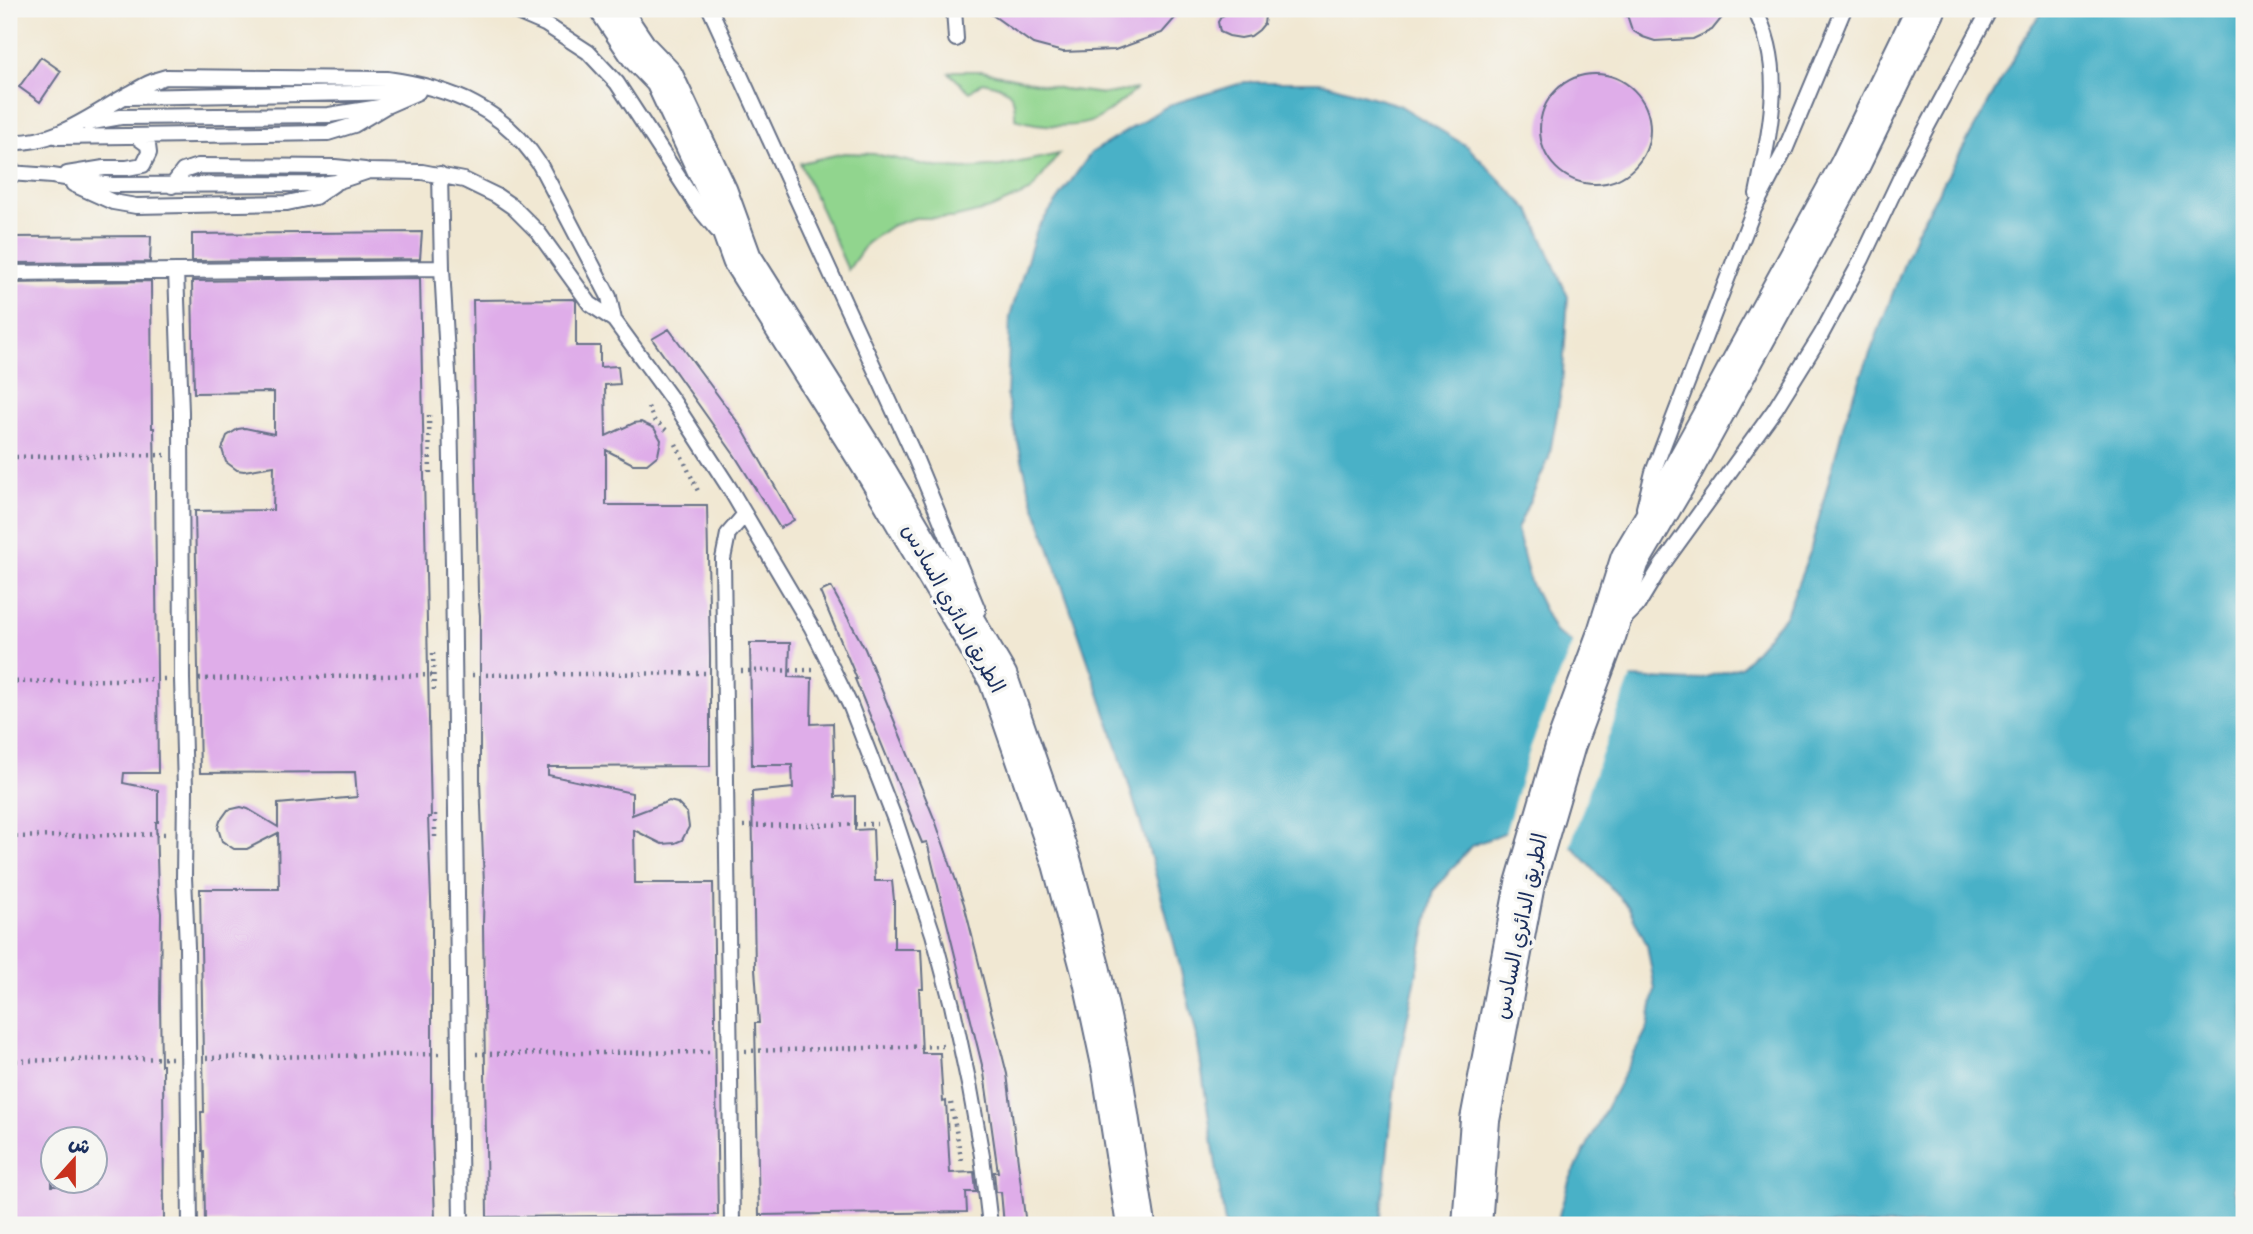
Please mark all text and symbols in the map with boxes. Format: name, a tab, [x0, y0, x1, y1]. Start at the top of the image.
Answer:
street label: الطريق الدائري السادس	[895, 518, 1013, 698]
street label: الطريق الدائري السادس	[1486, 830, 1555, 1022]
north arrow	[38, 1126, 108, 1196]
text: ش	[66, 1128, 95, 1160]

